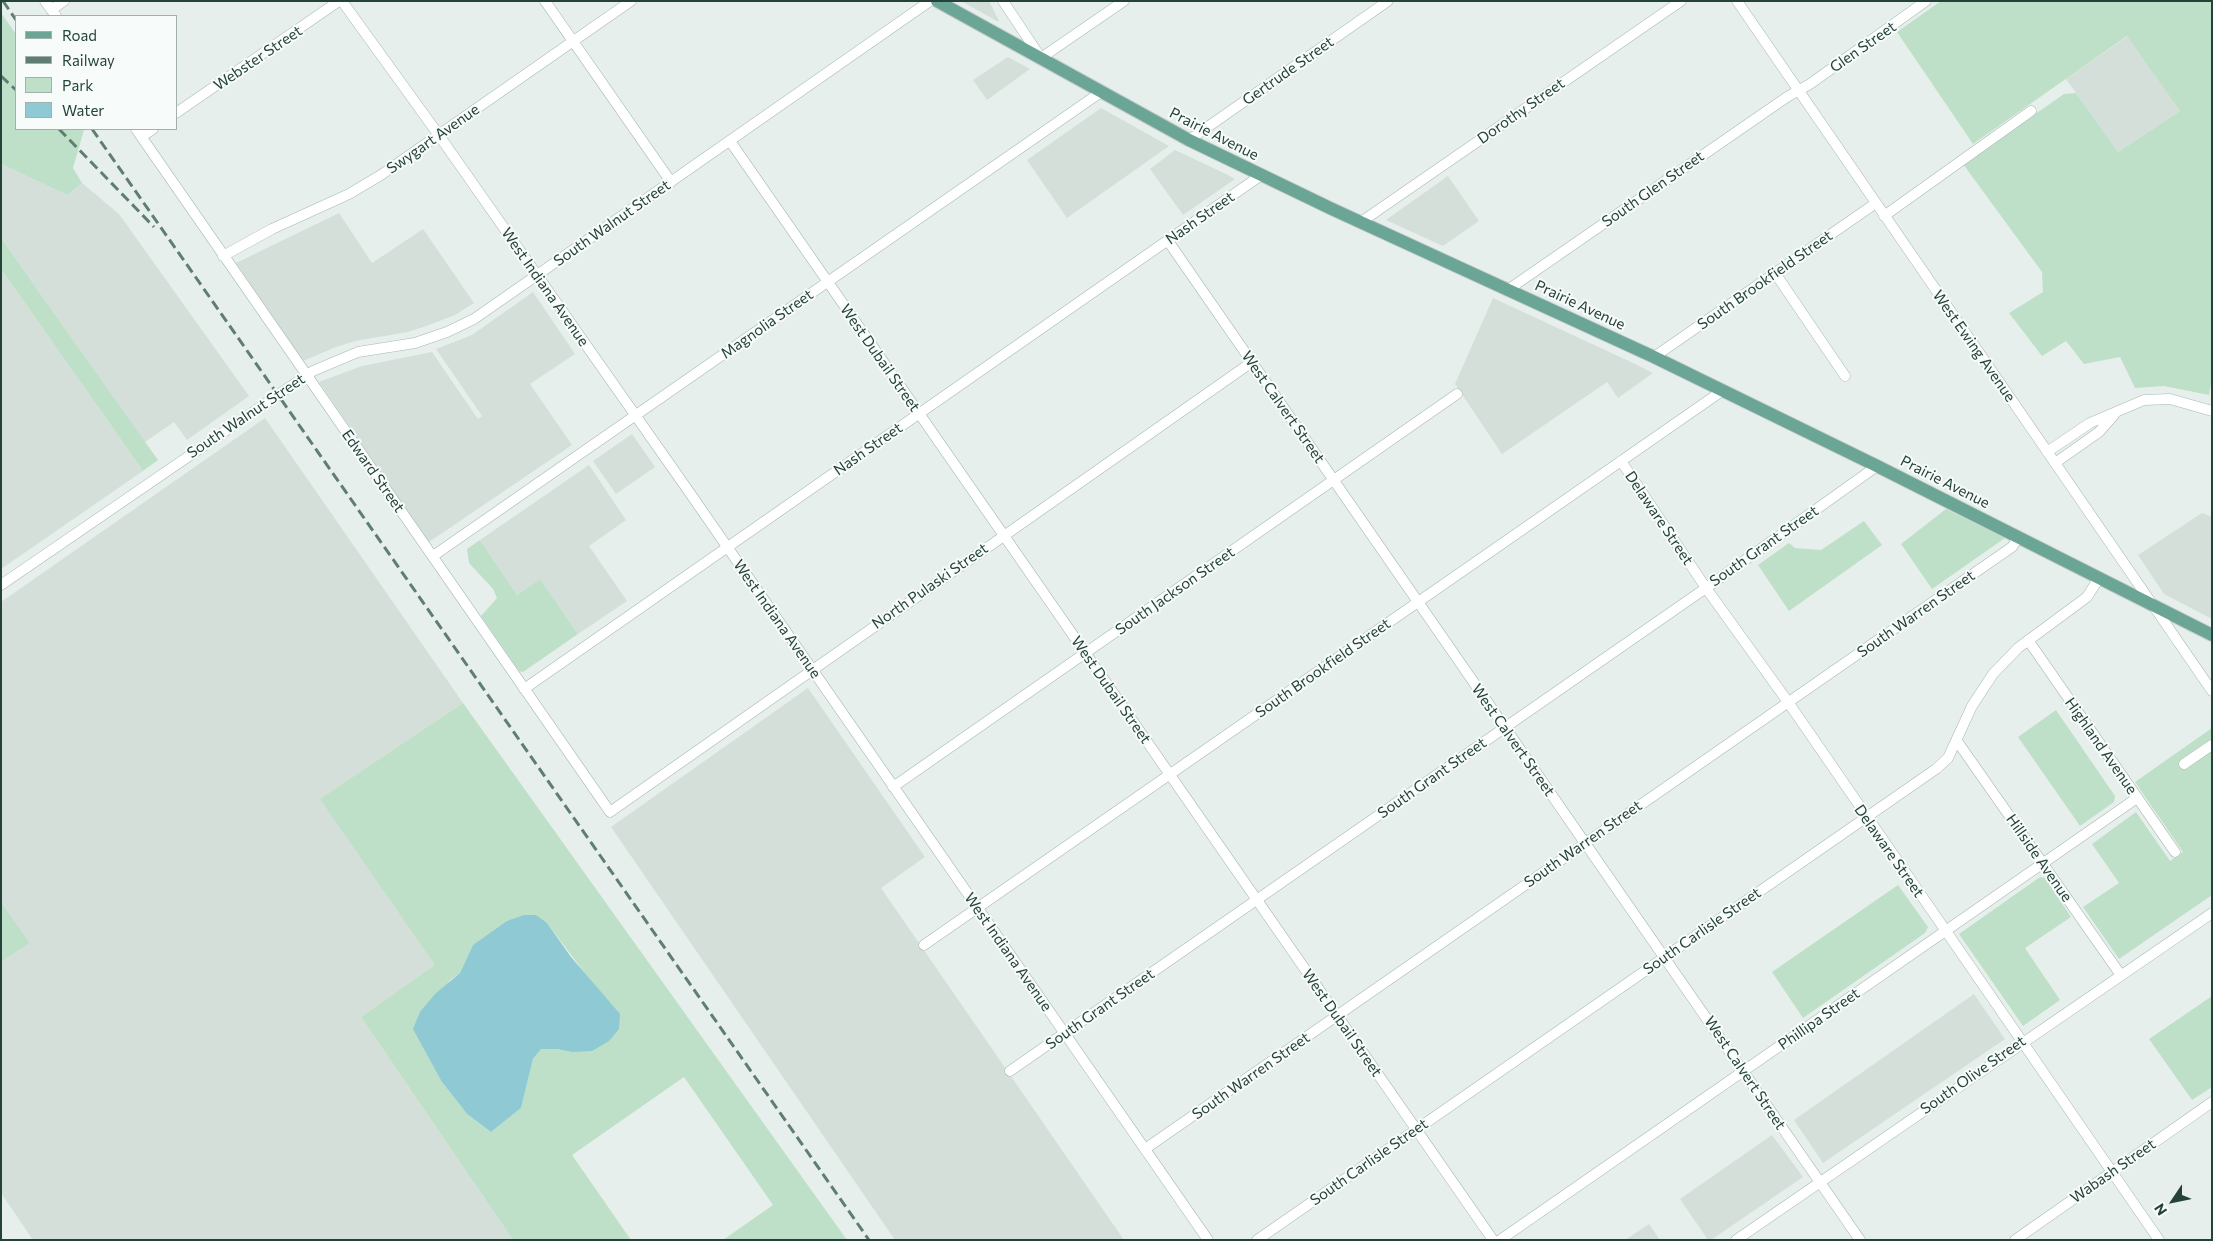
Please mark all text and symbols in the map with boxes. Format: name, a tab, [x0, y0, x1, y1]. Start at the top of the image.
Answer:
legend	[15, 15, 178, 130]
street label: Glen Street	[1826, 18, 1900, 76]
street label: Webster Street	[210, 22, 306, 94]
text: Road	[62, 26, 97, 44]
street label: Gertrude Street	[1239, 33, 1337, 109]
text: Railway	[62, 51, 115, 69]
street label: Dorothy Street	[1474, 74, 1568, 148]
text: Park	[62, 76, 93, 94]
street label: Swygart Avenue	[383, 100, 483, 178]
text: Water	[62, 101, 104, 119]
street label: Prairie Avenue	[1166, 104, 1262, 164]
street label: South Glen Street	[1599, 147, 1707, 231]
street label: South Walnut Street	[550, 176, 674, 270]
street label: Nash Street	[1162, 188, 1238, 248]
street label: West Indiana Avenue	[497, 224, 593, 350]
street label: South Brookfield Street	[1694, 227, 1836, 333]
street label: Prairie Avenue	[1532, 276, 1628, 334]
street label: Magnolia Street	[717, 286, 817, 362]
street label: West Ewing Avenue	[1929, 287, 2019, 405]
street label: West Dubail Street	[836, 301, 924, 415]
street label: West Calvert Street	[1238, 348, 1328, 466]
street label: South Walnut Street	[184, 370, 308, 462]
street label: Nash Street	[830, 419, 906, 479]
street label: Edward Street	[338, 426, 408, 516]
street label: Prairie Avenue	[1897, 452, 1993, 512]
street label: Delaware Street	[1621, 468, 1697, 568]
street label: South Grant Street	[1706, 502, 1822, 590]
street label: North Pulaski Street	[869, 539, 991, 633]
street label: South Jackson Street	[1112, 543, 1238, 639]
street label: West Indiana Avenue	[729, 556, 825, 682]
street label: South Warren Street	[1854, 567, 1978, 661]
street label: South Brookfield Street	[1252, 615, 1394, 721]
street label: West Dubail Street	[1067, 633, 1155, 747]
street label: West Calvert Street	[1468, 681, 1558, 799]
street label: Highland Avenue	[2061, 694, 2141, 798]
street label: South Grant Street	[1374, 734, 1490, 822]
street label: South Warren Street	[1521, 797, 1645, 891]
street label: Delaware Street	[1850, 801, 1928, 901]
street label: Hillside Avenue	[2002, 811, 2076, 905]
street label: South Carlisle Street	[1640, 884, 1764, 978]
street label: West Indiana Avenue	[960, 889, 1056, 1015]
street label: South Grant Street	[1042, 965, 1158, 1053]
street label: West Dubail Street	[1298, 966, 1386, 1080]
street label: Phillipa Street	[1775, 984, 1863, 1054]
street label: West Calvert Street	[1700, 1013, 1790, 1133]
street label: South Warren Street	[1189, 1029, 1313, 1123]
street label: South Olive Street	[1917, 1032, 2029, 1118]
street label: South Carlisle Street	[1307, 1115, 1431, 1209]
street label: Wabash Street	[2067, 1135, 2159, 1207]
north arrow	[2148, 1176, 2198, 1226]
text: N	[2150, 1201, 2170, 1219]

